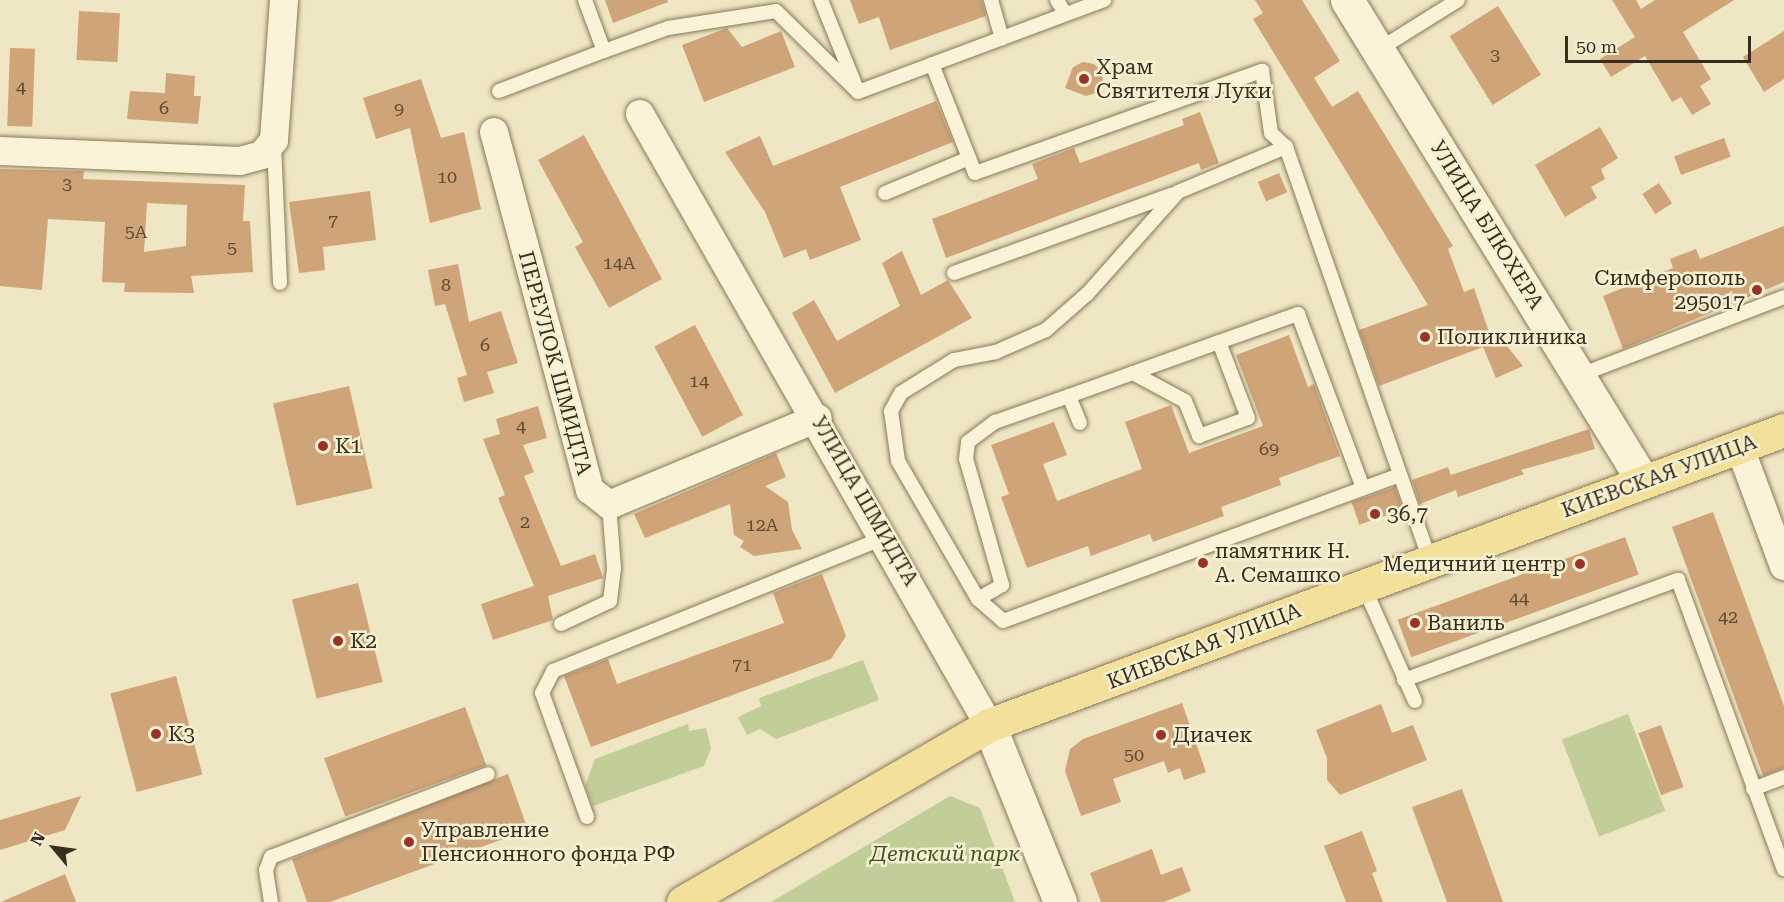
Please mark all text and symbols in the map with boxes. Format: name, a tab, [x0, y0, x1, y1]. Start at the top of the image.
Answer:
scale bar	[1568, 24, 1754, 62]
text: 50 m	[1576, 36, 1617, 57]
house number: 3	[1490, 44, 1500, 66]
place label: Храм Святителя Луки	[1096, 54, 1271, 104]
marker: Храм Святителя Луки	[1077, 72, 1091, 86]
house number: 4	[16, 76, 26, 98]
house number: 6	[159, 97, 169, 119]
house number: 9	[394, 98, 404, 120]
street label: УЛИЦА БЛЮХЕРА	[1425, 136, 1549, 314]
house number: 10	[437, 166, 457, 188]
house number: 3	[62, 173, 72, 195]
house number: 7	[328, 210, 338, 232]
house number: 5А	[125, 221, 147, 243]
house number: 5	[227, 237, 237, 259]
street label: ПЕРЕУЛОК ШМИДТА	[513, 248, 597, 478]
house number: 14А	[603, 252, 635, 274]
place label: Симферополь 295017	[1594, 265, 1745, 315]
house number: 8	[441, 274, 451, 296]
marker: Симферополь 295017	[1750, 283, 1764, 297]
place label: Поликлиника	[1437, 324, 1587, 350]
marker: Поликлиника	[1418, 330, 1432, 344]
house number: 6	[480, 334, 490, 356]
house number: 14	[689, 370, 709, 392]
street label: УЛИЦА ШМИДТА	[806, 412, 924, 590]
house number: 4	[516, 415, 526, 437]
street label: КИЕВСКАЯ УЛИЦА	[1558, 429, 1760, 523]
place label: К1	[335, 433, 362, 459]
house number: 69	[1259, 438, 1279, 460]
marker: К1	[316, 439, 330, 453]
place label: 36,7	[1387, 501, 1428, 527]
marker: 36,7	[1368, 507, 1382, 521]
house number: 2	[520, 511, 530, 533]
house number: 12А	[746, 514, 778, 536]
place label: памятник Н. А. Семашко	[1215, 538, 1350, 588]
place label: Медичний центр	[1383, 551, 1566, 577]
marker: Медичний центр	[1571, 555, 1589, 573]
marker: памятник Н. А. Семашко	[1196, 556, 1210, 570]
house number: 44	[1509, 587, 1529, 609]
street label: КИЕВСКАЯ УЛИЦА	[1103, 597, 1305, 695]
house number: 42	[1718, 606, 1738, 628]
place label: Ваниль	[1427, 610, 1505, 636]
marker: Ваниль	[1408, 616, 1422, 630]
place label: К2	[350, 628, 377, 654]
marker: К2	[331, 634, 345, 648]
house number: 71	[732, 654, 752, 676]
place label: К3	[168, 721, 195, 747]
place label: Диачек	[1173, 722, 1252, 748]
marker: К3	[149, 727, 163, 741]
marker: Диачек	[1154, 728, 1168, 742]
house number: 50	[1124, 744, 1144, 766]
place label: Управление Пенсионного фонда РФ	[421, 817, 675, 867]
north arrow	[24, 818, 84, 878]
text: N	[27, 829, 49, 849]
marker: Управление Пенсионного фонда РФ	[402, 835, 416, 849]
park label: Детский парк	[870, 841, 1020, 867]

